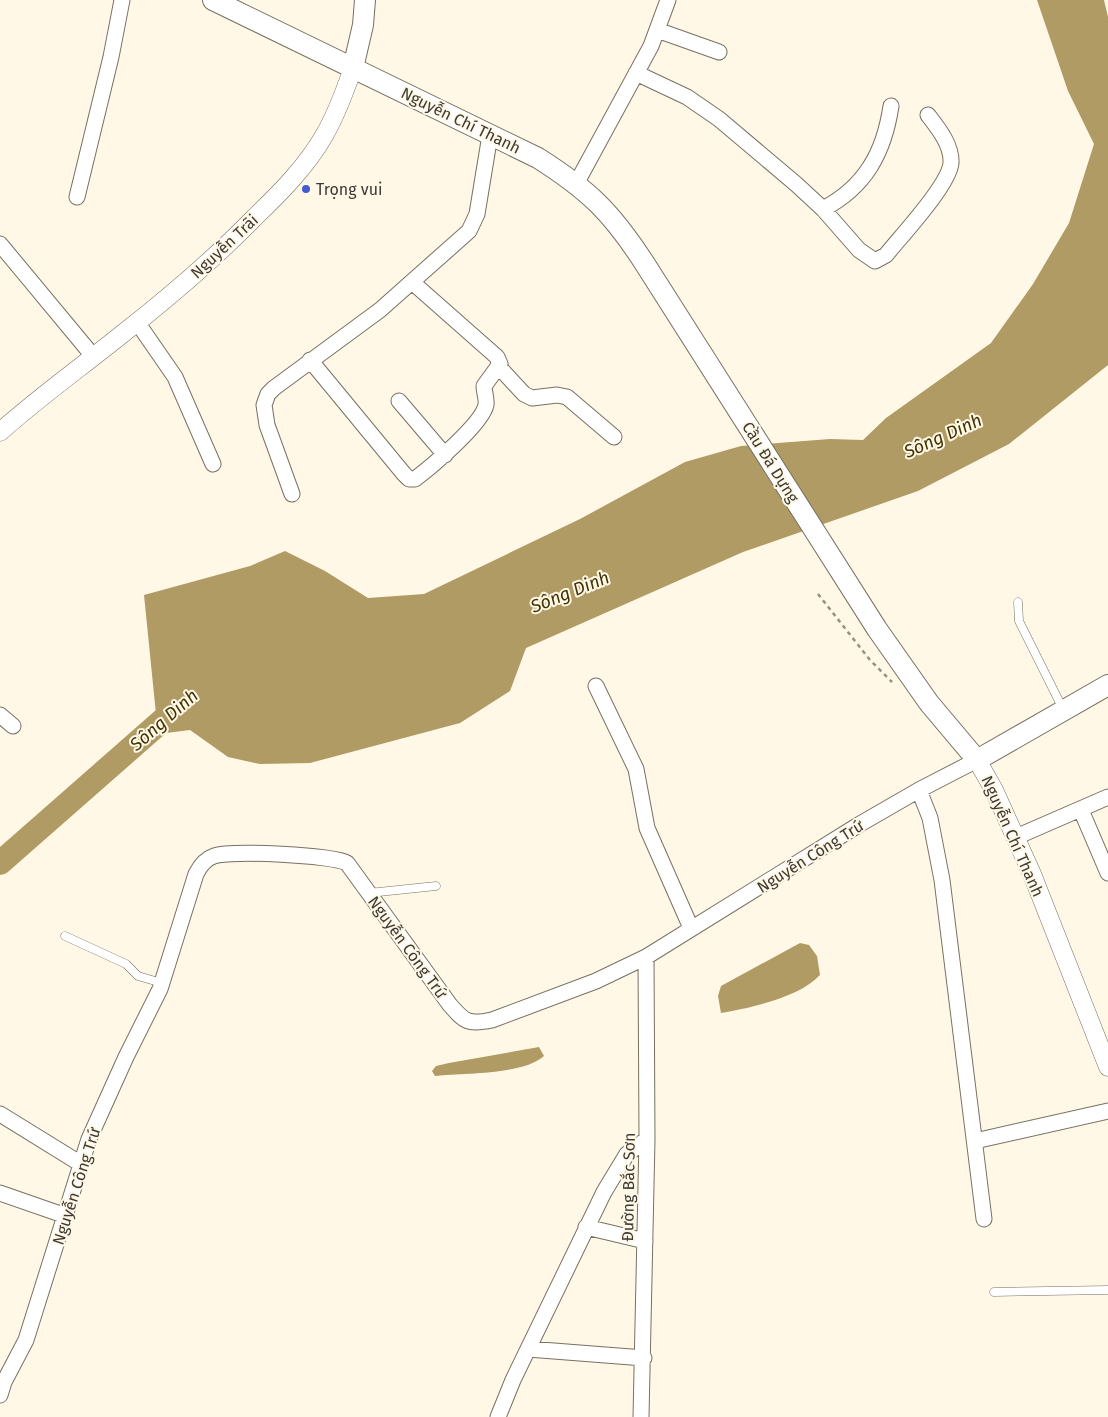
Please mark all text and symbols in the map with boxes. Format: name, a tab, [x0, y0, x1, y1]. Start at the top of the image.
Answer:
street label: Nguyễn Chí Thanh	[398, 83, 524, 158]
place label: Trọng vui	[316, 180, 382, 199]
marker: Trọng vui	[300, 183, 312, 195]
street label: Nguyễn Trãi	[187, 210, 262, 282]
water label: Sông Dinh	[900, 409, 985, 463]
street label: Cầu Đá Dựng	[738, 418, 804, 507]
water label: Sông Dinh	[526, 566, 613, 618]
water label: Sông Dinh	[125, 684, 203, 756]
street label: Nguyễn Chí Thanh	[977, 773, 1048, 900]
street label: Nguyễn Công Trứ	[753, 816, 867, 897]
street label: Nguyễn Công Trứ	[364, 892, 451, 1003]
street label: Nguyễn Công Trứ	[49, 1125, 104, 1247]
street label: Đường Bắc Sơn	[616, 1132, 639, 1242]

